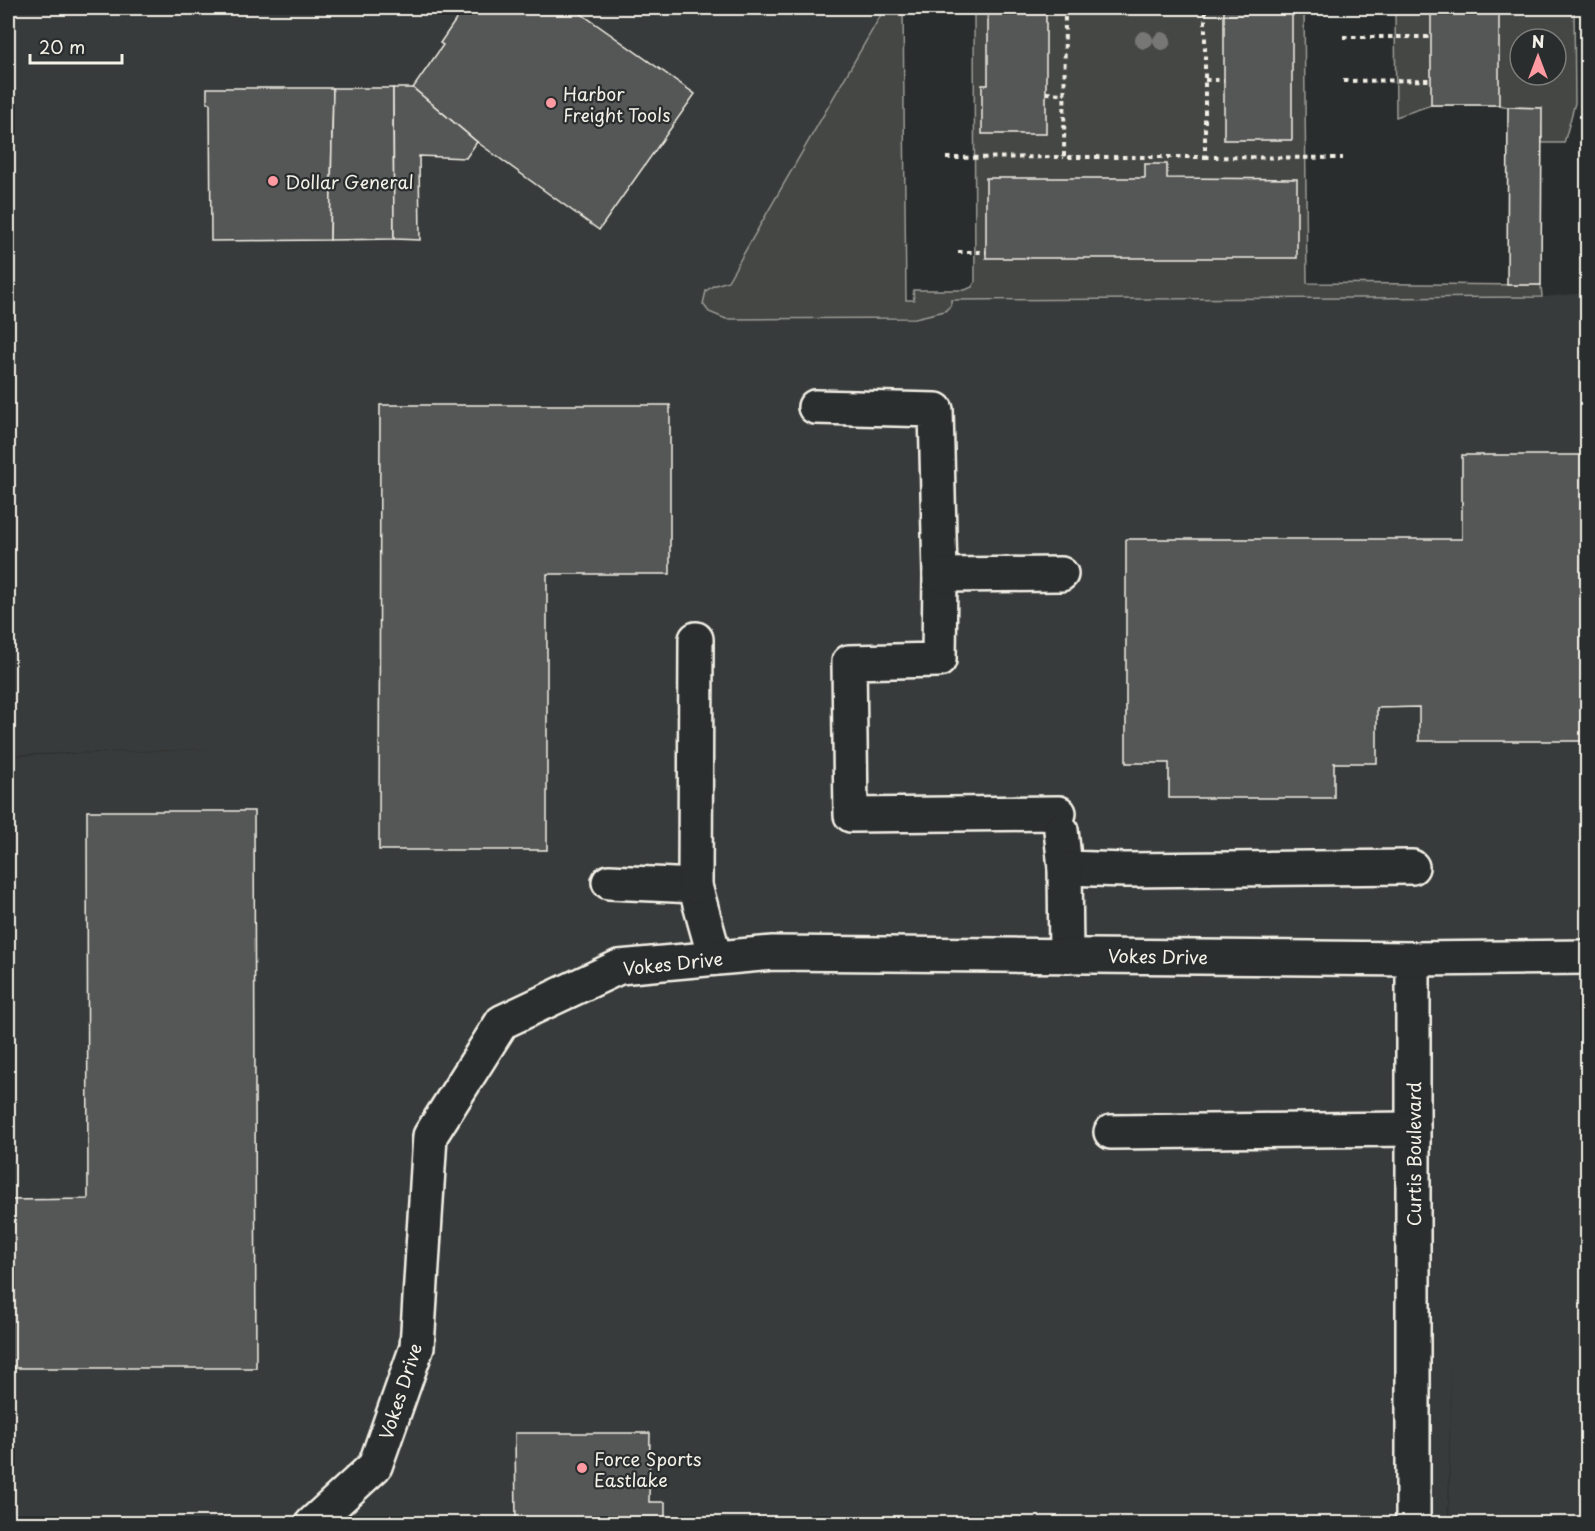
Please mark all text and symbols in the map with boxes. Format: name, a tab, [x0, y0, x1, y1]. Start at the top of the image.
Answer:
scale bar	[30, 27, 122, 65]
north arrow	[1508, 27, 1568, 87]
text: N	[1532, 29, 1544, 53]
text: 20 m	[39, 33, 85, 60]
place label: Harbor Freight Tools	[563, 80, 670, 128]
marker: Harbor Freight Tools	[544, 96, 558, 110]
place label: Dollar General	[285, 168, 414, 195]
marker: Dollar General	[266, 174, 280, 188]
street label: Vokes Drive	[1108, 942, 1208, 970]
street label: Vokes Drive	[622, 944, 724, 982]
street label: Curtis Boulevard	[1400, 1082, 1427, 1226]
street label: Vokes Drive	[372, 1339, 428, 1443]
place label: Force Sports Eastlake	[594, 1445, 701, 1493]
marker: Force Sports Eastlake	[575, 1461, 589, 1475]

